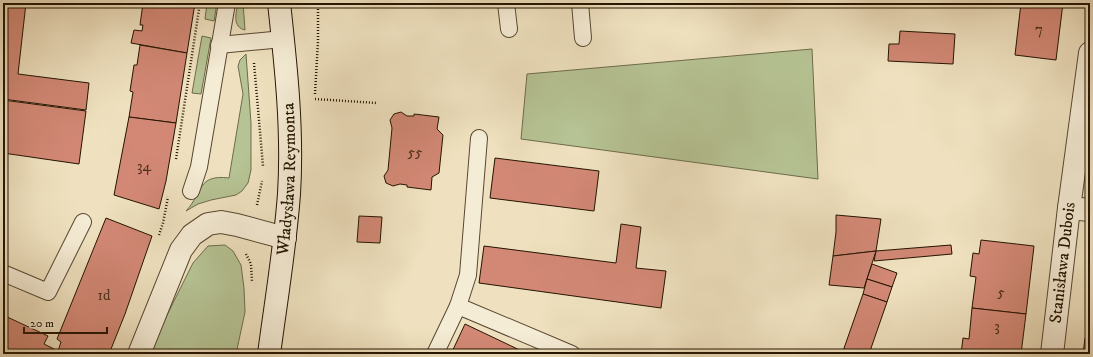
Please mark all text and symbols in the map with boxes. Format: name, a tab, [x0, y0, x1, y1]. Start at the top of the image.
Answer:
house number: 7	[1035, 20, 1043, 39]
street label: Władysława Reymonta	[272, 101, 301, 258]
house number: 55	[408, 143, 423, 162]
house number: 34	[137, 157, 151, 176]
street label: Stanisława Dubois	[1045, 200, 1081, 324]
house number: 5	[997, 283, 1005, 302]
house number: 1d	[98, 286, 111, 305]
scale bar	[24, 309, 107, 335]
text: 20 m	[30, 316, 54, 331]
house number: 3	[994, 317, 1000, 336]

